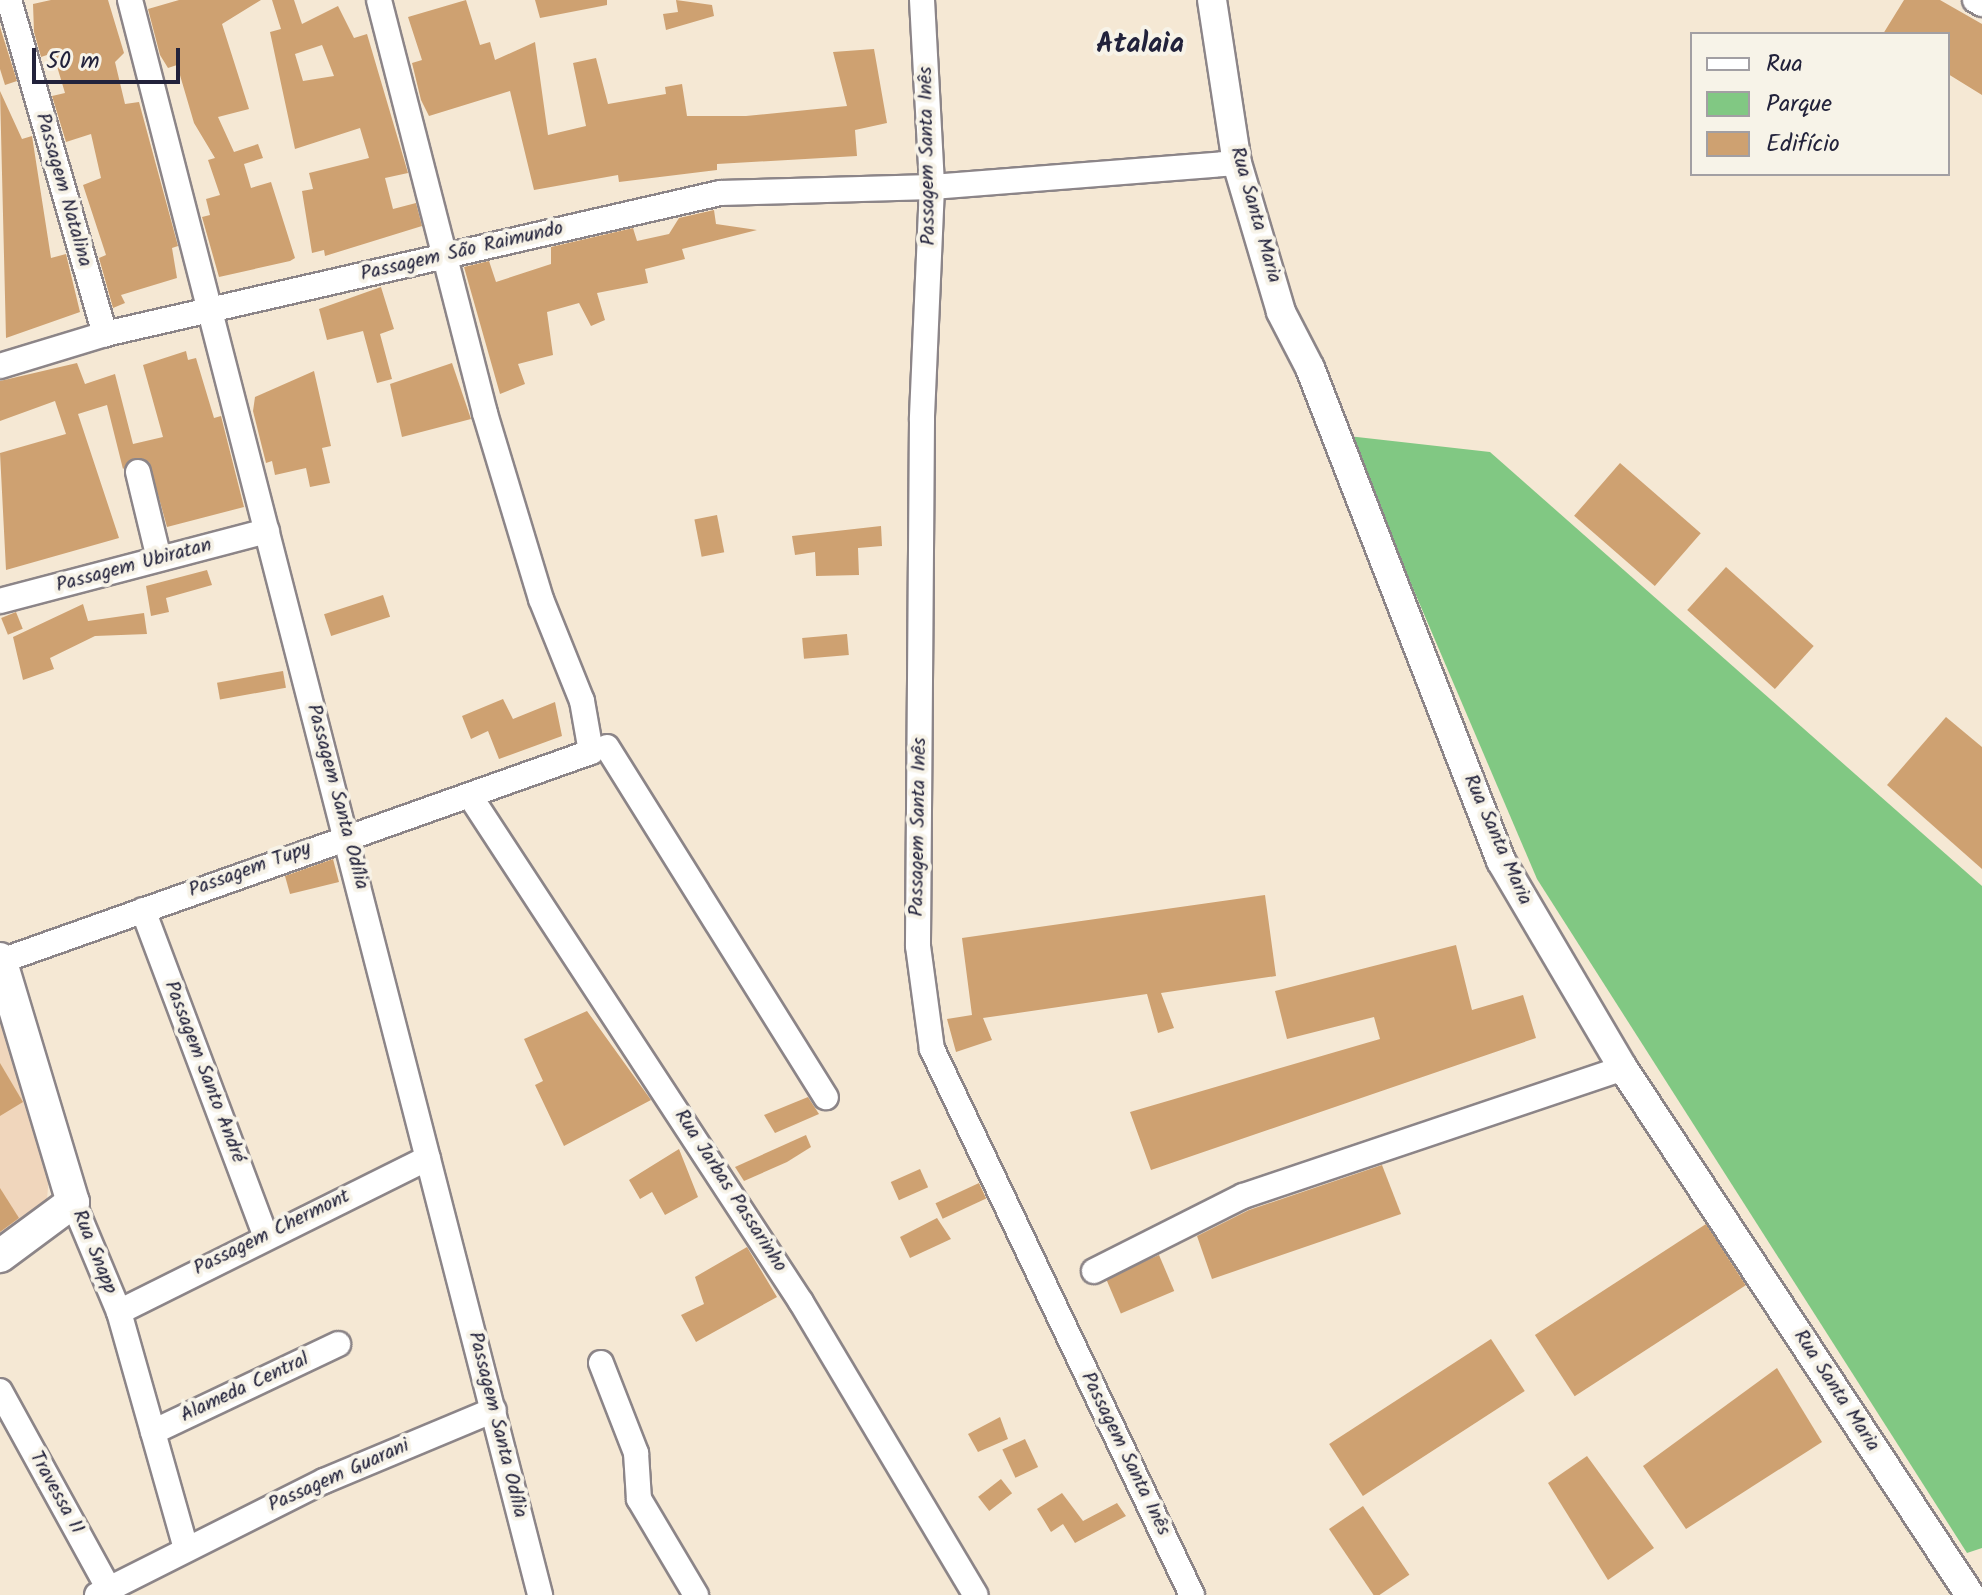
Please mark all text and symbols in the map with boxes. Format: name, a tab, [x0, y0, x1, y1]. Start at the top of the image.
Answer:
district label: Atalaia	[1096, 28, 1184, 62]
scale bar	[36, 32, 184, 82]
legend	[1690, 32, 1950, 176]
text: 50 m	[46, 42, 100, 81]
text: Rua	[1766, 45, 1803, 84]
street label: Passagem Santa Inês	[914, 66, 942, 246]
text: Parque	[1766, 85, 1832, 124]
street label: Passagem Natalina	[30, 110, 96, 270]
text: Edifício	[1766, 125, 1840, 164]
street label: Rua Santa Maria	[1224, 144, 1286, 286]
street label: Passagem São Raimundo	[358, 217, 566, 287]
street label: Passagem Ubiratan	[54, 534, 214, 598]
street label: Passagem Santa Odília	[301, 702, 373, 892]
street label: Passagem Santa Inês	[905, 737, 933, 917]
street label: Rua Santa Maria	[1457, 771, 1537, 909]
street label: Passagem Tupy	[186, 837, 314, 903]
street label: Passagem Santo André	[158, 978, 250, 1166]
street label: Rua Jarbas Passarinho	[668, 1105, 792, 1277]
street label: Passagem Chermont	[190, 1185, 354, 1281]
street label: Rua Snapp	[66, 1206, 122, 1298]
street label: Rua Santa Maria	[1788, 1326, 1884, 1456]
street label: Passagem Santa Odília	[462, 1329, 532, 1521]
street label: Alameda Central	[177, 1348, 313, 1428]
street label: Passagem Santa Inês	[1075, 1368, 1175, 1540]
street label: Passagem Guarani	[265, 1434, 413, 1518]
street label: Travessa 11	[23, 1447, 89, 1539]

